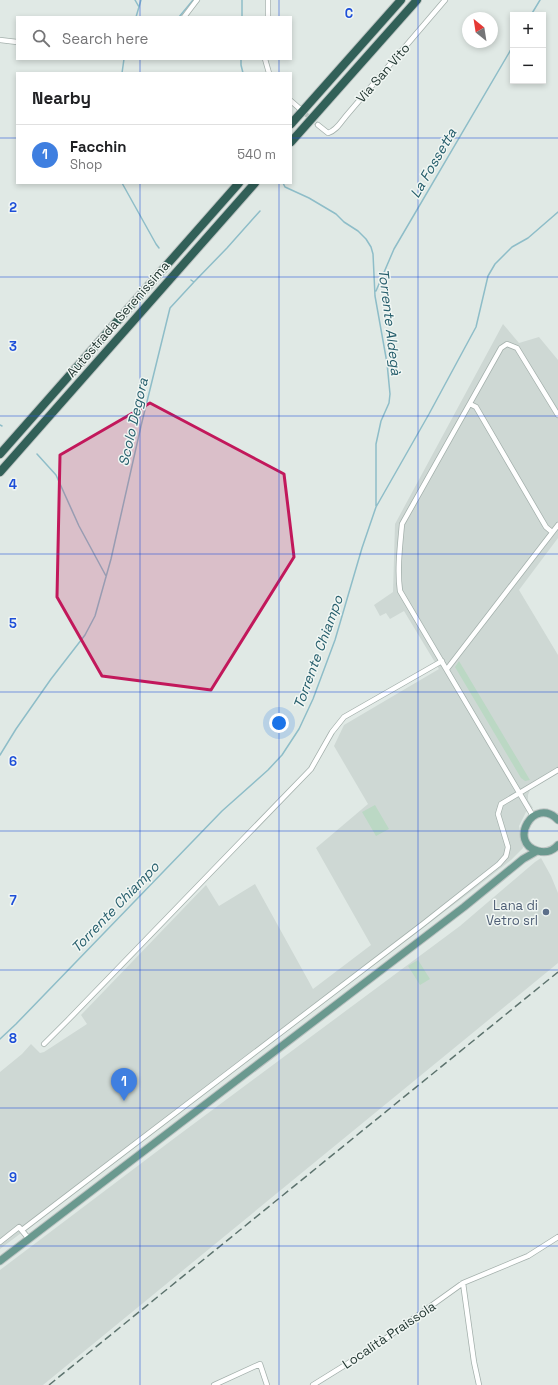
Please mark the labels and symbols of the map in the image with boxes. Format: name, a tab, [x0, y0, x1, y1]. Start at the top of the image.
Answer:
text: C	[345, 5, 353, 22]
north arrow	[462, 12, 498, 48]
street label: Via San Vito	[352, 40, 414, 106]
water label: La Fossetta	[406, 124, 461, 201]
text: 2	[9, 199, 17, 216]
street label: Autostrada Serenissima	[63, 257, 173, 381]
water label: Torrente Aldegà	[375, 268, 406, 377]
text: 3	[9, 338, 17, 355]
water label: Scolo Degora	[114, 375, 152, 468]
text: 4	[9, 476, 17, 493]
water label: Torrente Chiampo	[289, 593, 347, 711]
text: 5	[9, 615, 17, 632]
your location	[269, 713, 289, 733]
text: 6	[9, 753, 17, 770]
water label: Torrente Chiampo	[67, 858, 163, 956]
text: 7	[9, 892, 17, 909]
place label: Lana di Vetro srl	[486, 897, 538, 929]
marker: Lana di Vetro srl	[541, 907, 551, 917]
text: 8	[9, 1030, 17, 1047]
pin: 1	[111, 1068, 137, 1101]
text: 9	[9, 1169, 17, 1186]
street label: Località Praissola	[339, 1297, 439, 1373]

